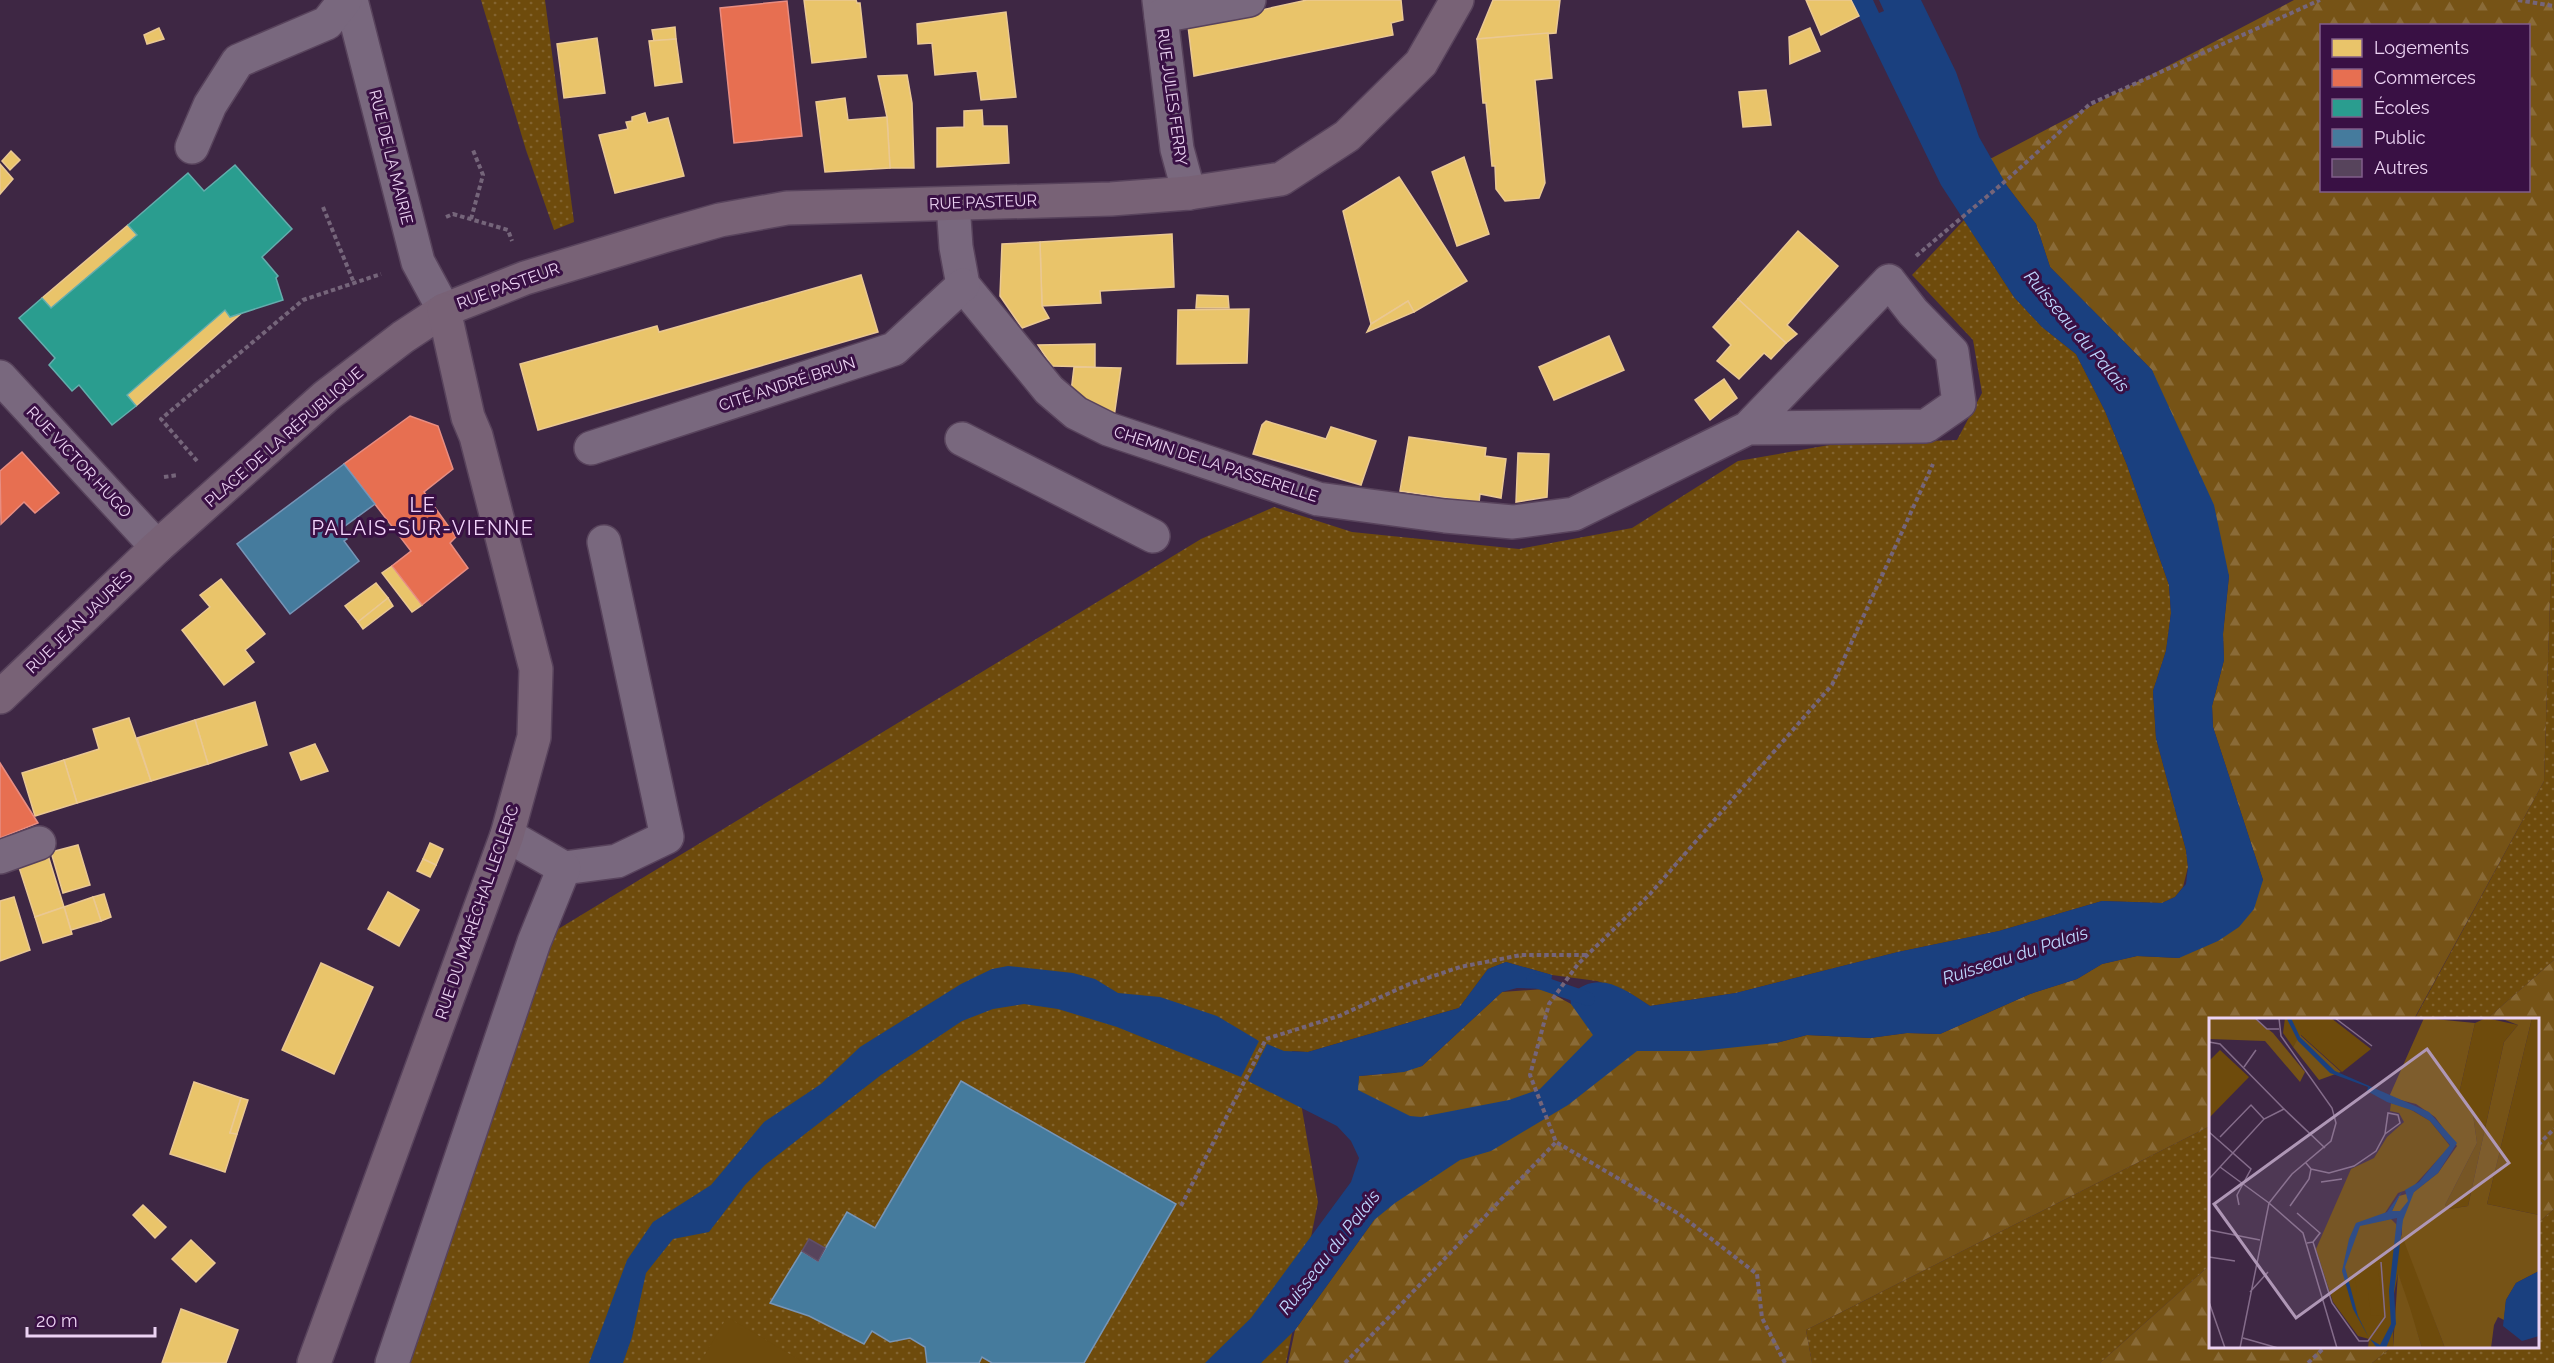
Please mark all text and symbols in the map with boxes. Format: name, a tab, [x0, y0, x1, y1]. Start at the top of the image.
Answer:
legend	[2320, 24, 2530, 192]
street label: RUE JULES FERRY	[1153, 27, 1191, 167]
text: Logements	[2374, 37, 2469, 58]
text: Commerces	[2374, 67, 2476, 88]
street label: RUE DE LA MAIRIE	[365, 88, 417, 227]
text: Écoles	[2374, 96, 2430, 118]
text: Public	[2374, 127, 2426, 148]
text: Autres	[2374, 157, 2428, 178]
street label: RUE PASTEUR	[929, 191, 1037, 213]
street label: RUE PASTEUR	[454, 259, 562, 313]
water label: Ruisseau du Palais	[2020, 266, 2134, 396]
street label: CITÉ ANDRÉ BRUN	[716, 352, 858, 415]
street label: PLACE DE LA RÉPUBLIQUE	[200, 362, 367, 511]
street label: RUE VICTOR HUGO	[23, 403, 135, 521]
street label: CHEMIN DE LA PASSERELLE	[1112, 422, 1321, 506]
district label: LE PALAIS-SUR-VIENNE	[312, 493, 534, 540]
street label: RUE JEAN JAURÈS	[21, 566, 136, 677]
street label: RUE DU MARÉCHAL LECLERC	[430, 802, 523, 1022]
water label: Ruisseau du Palais	[1940, 921, 2091, 988]
inset map	[2209, 1018, 2539, 1348]
water label: Ruisseau du Palais	[1274, 1185, 1384, 1318]
scale bar	[27, 1300, 154, 1338]
text: 20 m	[36, 1310, 78, 1331]

